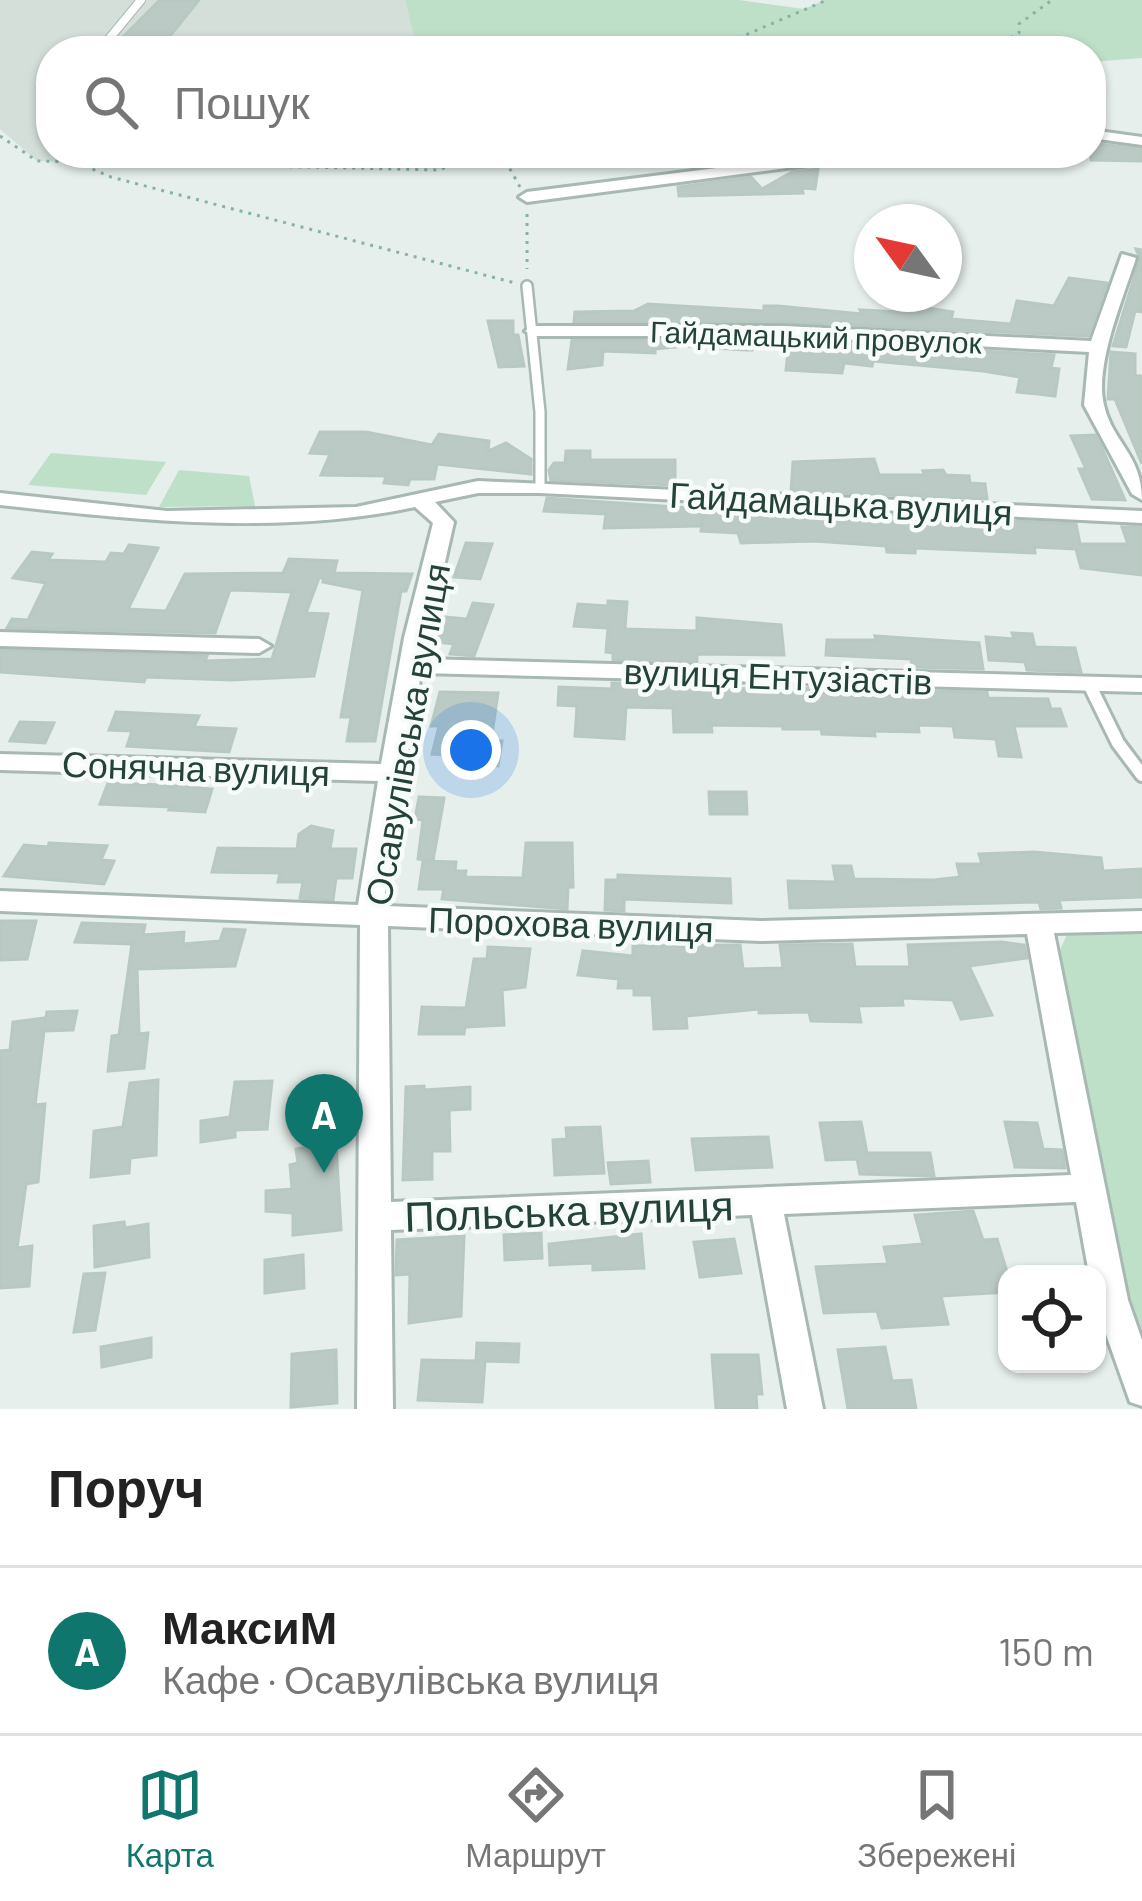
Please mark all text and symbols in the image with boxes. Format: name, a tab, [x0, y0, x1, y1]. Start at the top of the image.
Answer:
search box	[36, 36, 1106, 168]
icon: search	[78, 69, 144, 135]
text: Пошук	[174, 74, 310, 128]
north arrow	[854, 204, 962, 312]
street label: Гайдамацький провулок	[650, 312, 983, 360]
street label: Гайдамацька вулиця	[668, 472, 1014, 533]
street label: Осавулівська вулиця	[355, 560, 458, 909]
street label: вулиця Ентузіастів	[623, 648, 933, 703]
your location	[441, 720, 501, 780]
street label: Сонячна вулиця	[61, 741, 331, 794]
street label: Порохова вулиця	[427, 897, 715, 950]
pin: A	[285, 1074, 363, 1173]
street label: Польська вулиця	[404, 1178, 734, 1241]
map controls	[998, 1265, 1106, 1373]
button: locate	[998, 1265, 1106, 1373]
text: Поруч	[48, 1456, 204, 1517]
text: МаксиМ	[162, 1599, 337, 1653]
text: A	[74, 1627, 100, 1674]
text: 150 m	[998, 1627, 1094, 1674]
text: Кафе · Осавулівська вулиця	[162, 1655, 659, 1702]
tab: Карта	[126, 1762, 214, 1875]
tab: Маршрут	[465, 1762, 606, 1875]
tab: Збережені	[857, 1762, 1016, 1875]

